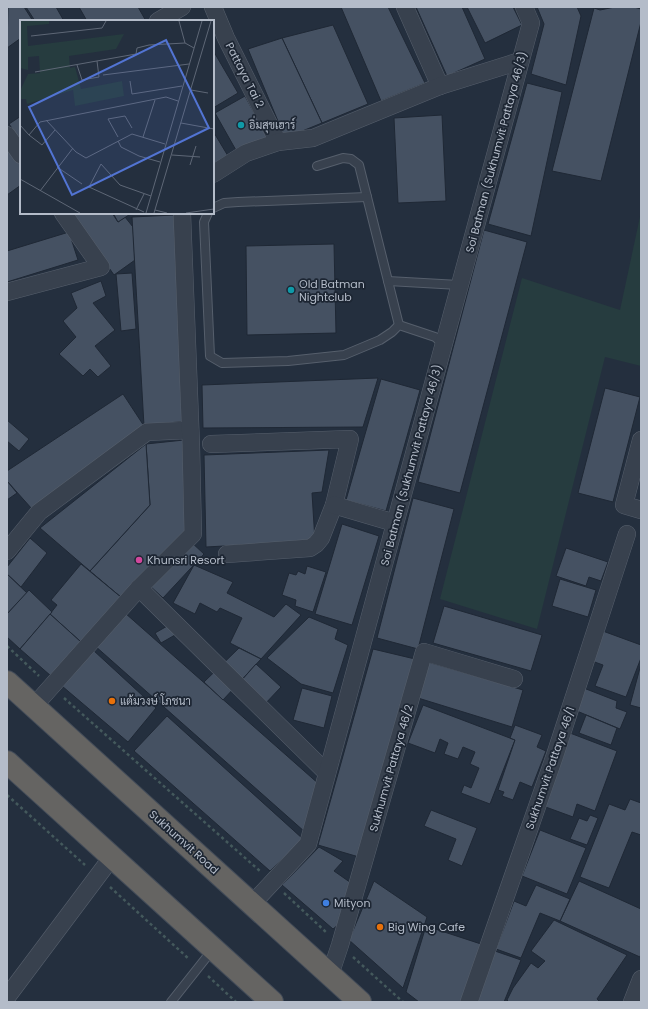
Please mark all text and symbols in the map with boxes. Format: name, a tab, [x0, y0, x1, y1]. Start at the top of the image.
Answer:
inset map	[20, 20, 214, 214]
street label: Pattaya Tai 2	[222, 40, 268, 110]
street label: Soi Batman (Sukhumvit Pattaya 46/3)	[461, 50, 531, 254]
place label: อิ่มสุขเฮาร์	[249, 115, 295, 134]
marker: อิ่มสุขเฮาร์	[236, 120, 246, 130]
place label: Old Batman Nightclub	[299, 276, 365, 305]
marker: Old Batman Nightclub	[286, 285, 296, 295]
street label: Soi Batman (Sukhumvit Pattaya 46/3)	[376, 363, 446, 567]
place label: Khunsri Resort	[147, 552, 225, 568]
marker: Khunsri Resort	[134, 555, 144, 565]
place label: แต้มวงษ์ โภชนา	[120, 693, 191, 709]
marker: แต้มวงษ์ โภชนา	[107, 696, 117, 706]
street label: Sukhumvit Pattaya 46/2	[365, 703, 417, 833]
street label: Sukhumvit Pattaya 46/1	[521, 704, 579, 832]
street label: Sukhumvit Road	[146, 806, 222, 878]
place label: Mityon	[334, 895, 370, 911]
marker: Mityon	[321, 898, 331, 908]
place label: Big Wing Cafe	[388, 919, 465, 935]
marker: Big Wing Cafe	[375, 922, 385, 932]

